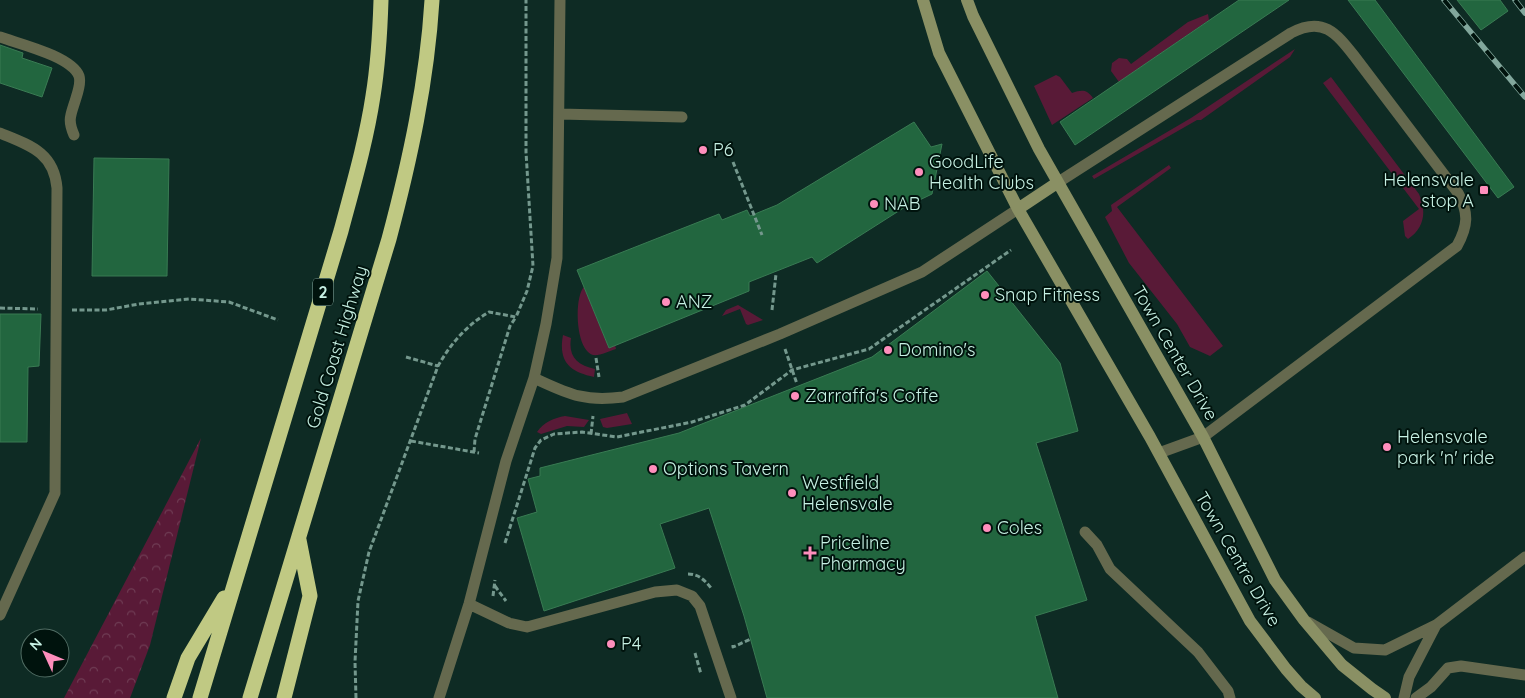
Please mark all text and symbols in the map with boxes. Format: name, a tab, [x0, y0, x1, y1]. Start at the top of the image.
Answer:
place label: P6	[713, 138, 734, 161]
marker: P6	[697, 144, 709, 156]
place label: GoodLife Health Clubs	[929, 150, 1034, 194]
marker: GoodLife Health Clubs	[913, 166, 925, 178]
place label: Helensvale stop A	[1383, 168, 1474, 212]
marker: Helensvale stop A	[1478, 184, 1490, 196]
place label: NAB	[884, 192, 920, 215]
marker: NAB	[868, 198, 880, 210]
street label: Gold Coast Highway	[301, 263, 372, 431]
road number: 2	[313, 278, 333, 306]
street label: Town Center Drive	[1127, 281, 1223, 424]
place label: Snap Fitness	[995, 283, 1100, 306]
marker: Snap Fitness	[979, 289, 991, 301]
place label: ANZ	[676, 290, 712, 313]
marker: ANZ	[660, 296, 672, 308]
place label: Domino's	[898, 338, 975, 361]
marker: Domino's	[882, 344, 894, 356]
place label: Zarraffa's Coffe	[805, 384, 939, 407]
marker: Zarraffa's Coffe	[789, 390, 801, 402]
place label: Helensvale park 'n' ride	[1397, 425, 1494, 469]
marker: Helensvale park 'n' ride	[1381, 441, 1393, 453]
place label: Options Tavern	[663, 457, 789, 480]
marker: Options Tavern	[647, 463, 659, 475]
place label: Westfield Helensvale	[802, 471, 893, 515]
marker: Westfield Helensvale	[786, 487, 798, 499]
street label: Town Centre Drive	[1191, 487, 1286, 630]
place label: Coles	[997, 516, 1042, 539]
marker: Coles	[981, 522, 993, 534]
place label: Priceline Pharmacy	[820, 531, 906, 575]
marker: Priceline Pharmacy	[804, 547, 816, 559]
north arrow	[20, 628, 70, 678]
place label: P4	[621, 632, 641, 655]
text: N	[26, 634, 46, 654]
marker: P4	[605, 638, 617, 650]

